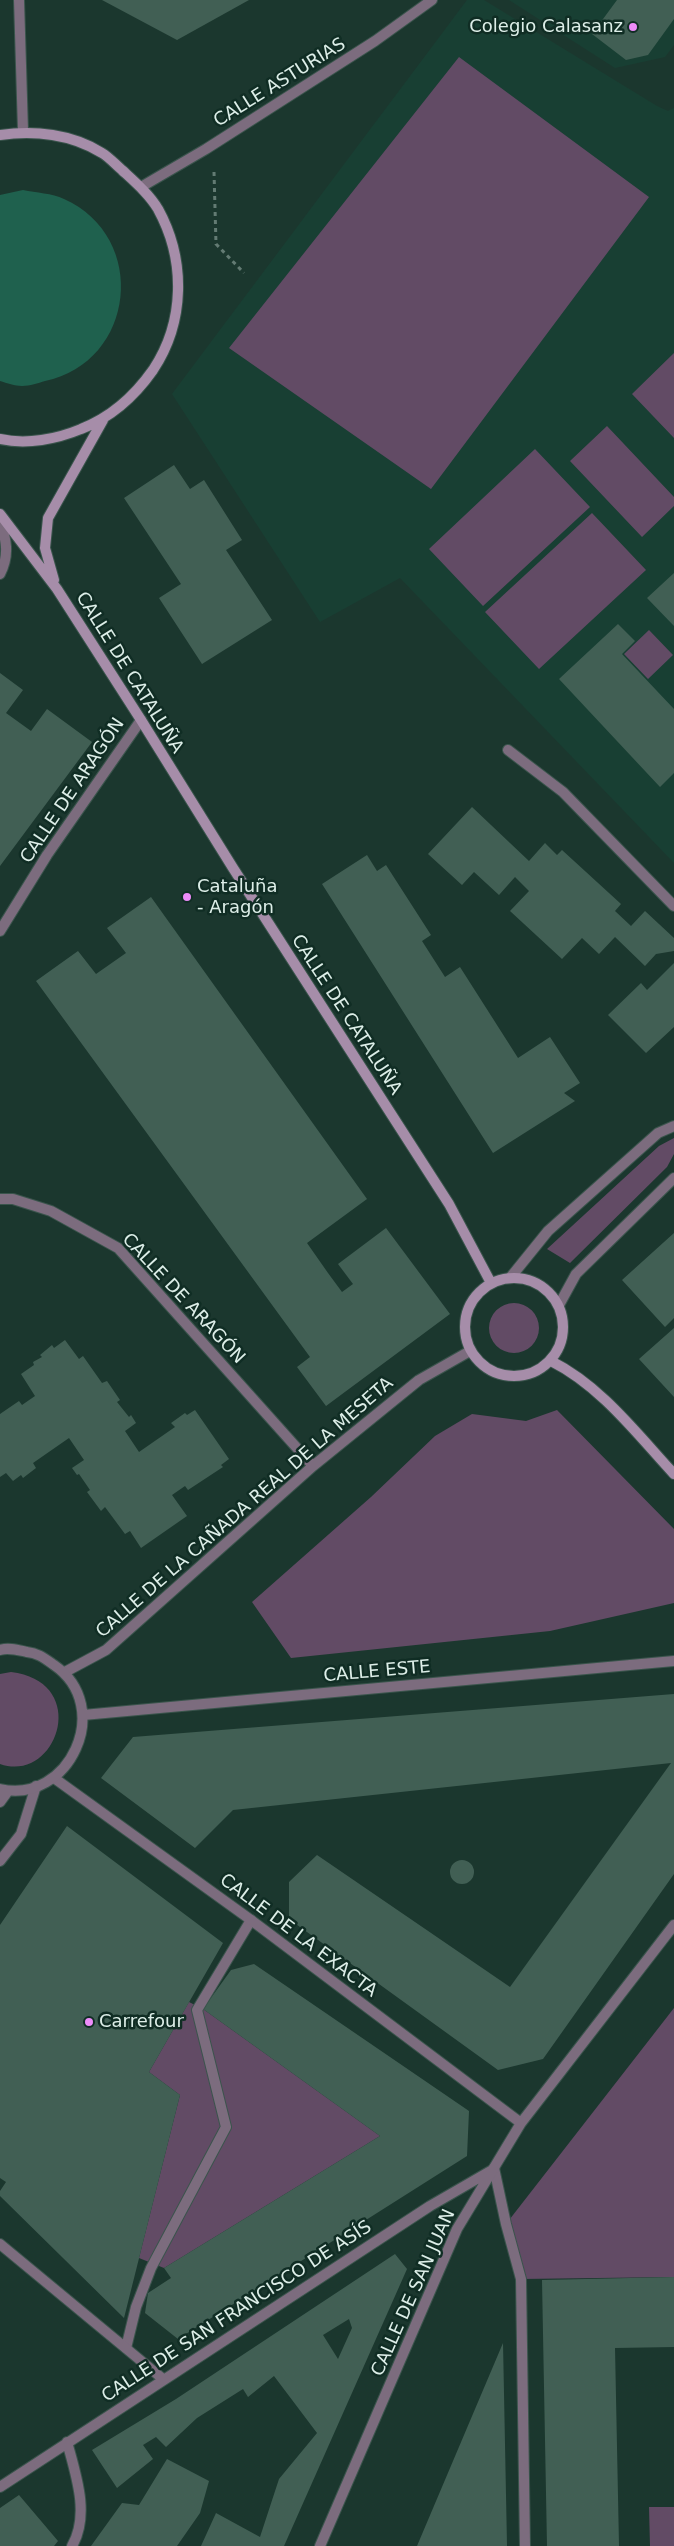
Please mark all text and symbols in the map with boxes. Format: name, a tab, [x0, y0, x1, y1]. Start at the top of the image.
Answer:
place label: Colegio Calasanz	[469, 16, 623, 38]
marker: Colegio Calasanz	[627, 21, 639, 33]
street label: CALLE ASTURIAS	[210, 34, 350, 132]
street label: CALLE DE CATALUÑA	[70, 588, 188, 758]
street label: CALLE DE ARAGÓN	[16, 714, 130, 868]
place label: Cataluña - Aragón	[197, 876, 278, 919]
marker: Cataluña - Aragón	[181, 891, 193, 903]
street label: CALLE DE CATALUÑA	[286, 931, 406, 1099]
street label: CALLE DE ARAGÓN	[117, 1229, 249, 1369]
street label: CALLE DE LA CAÑADA REAL DE LA MESETA	[92, 1373, 398, 1643]
street label: CALLE ESTE	[323, 1657, 431, 1687]
street label: CALLE DE LA EXACTA	[215, 1870, 381, 2002]
place label: Carrefour	[99, 2011, 184, 2033]
marker: Carrefour	[83, 2016, 95, 2028]
street label: CALLE DE SAN JUAN	[367, 2206, 461, 2380]
street label: CALLE DE SAN FRANCISCO DE ASÍS	[98, 2217, 376, 2407]

